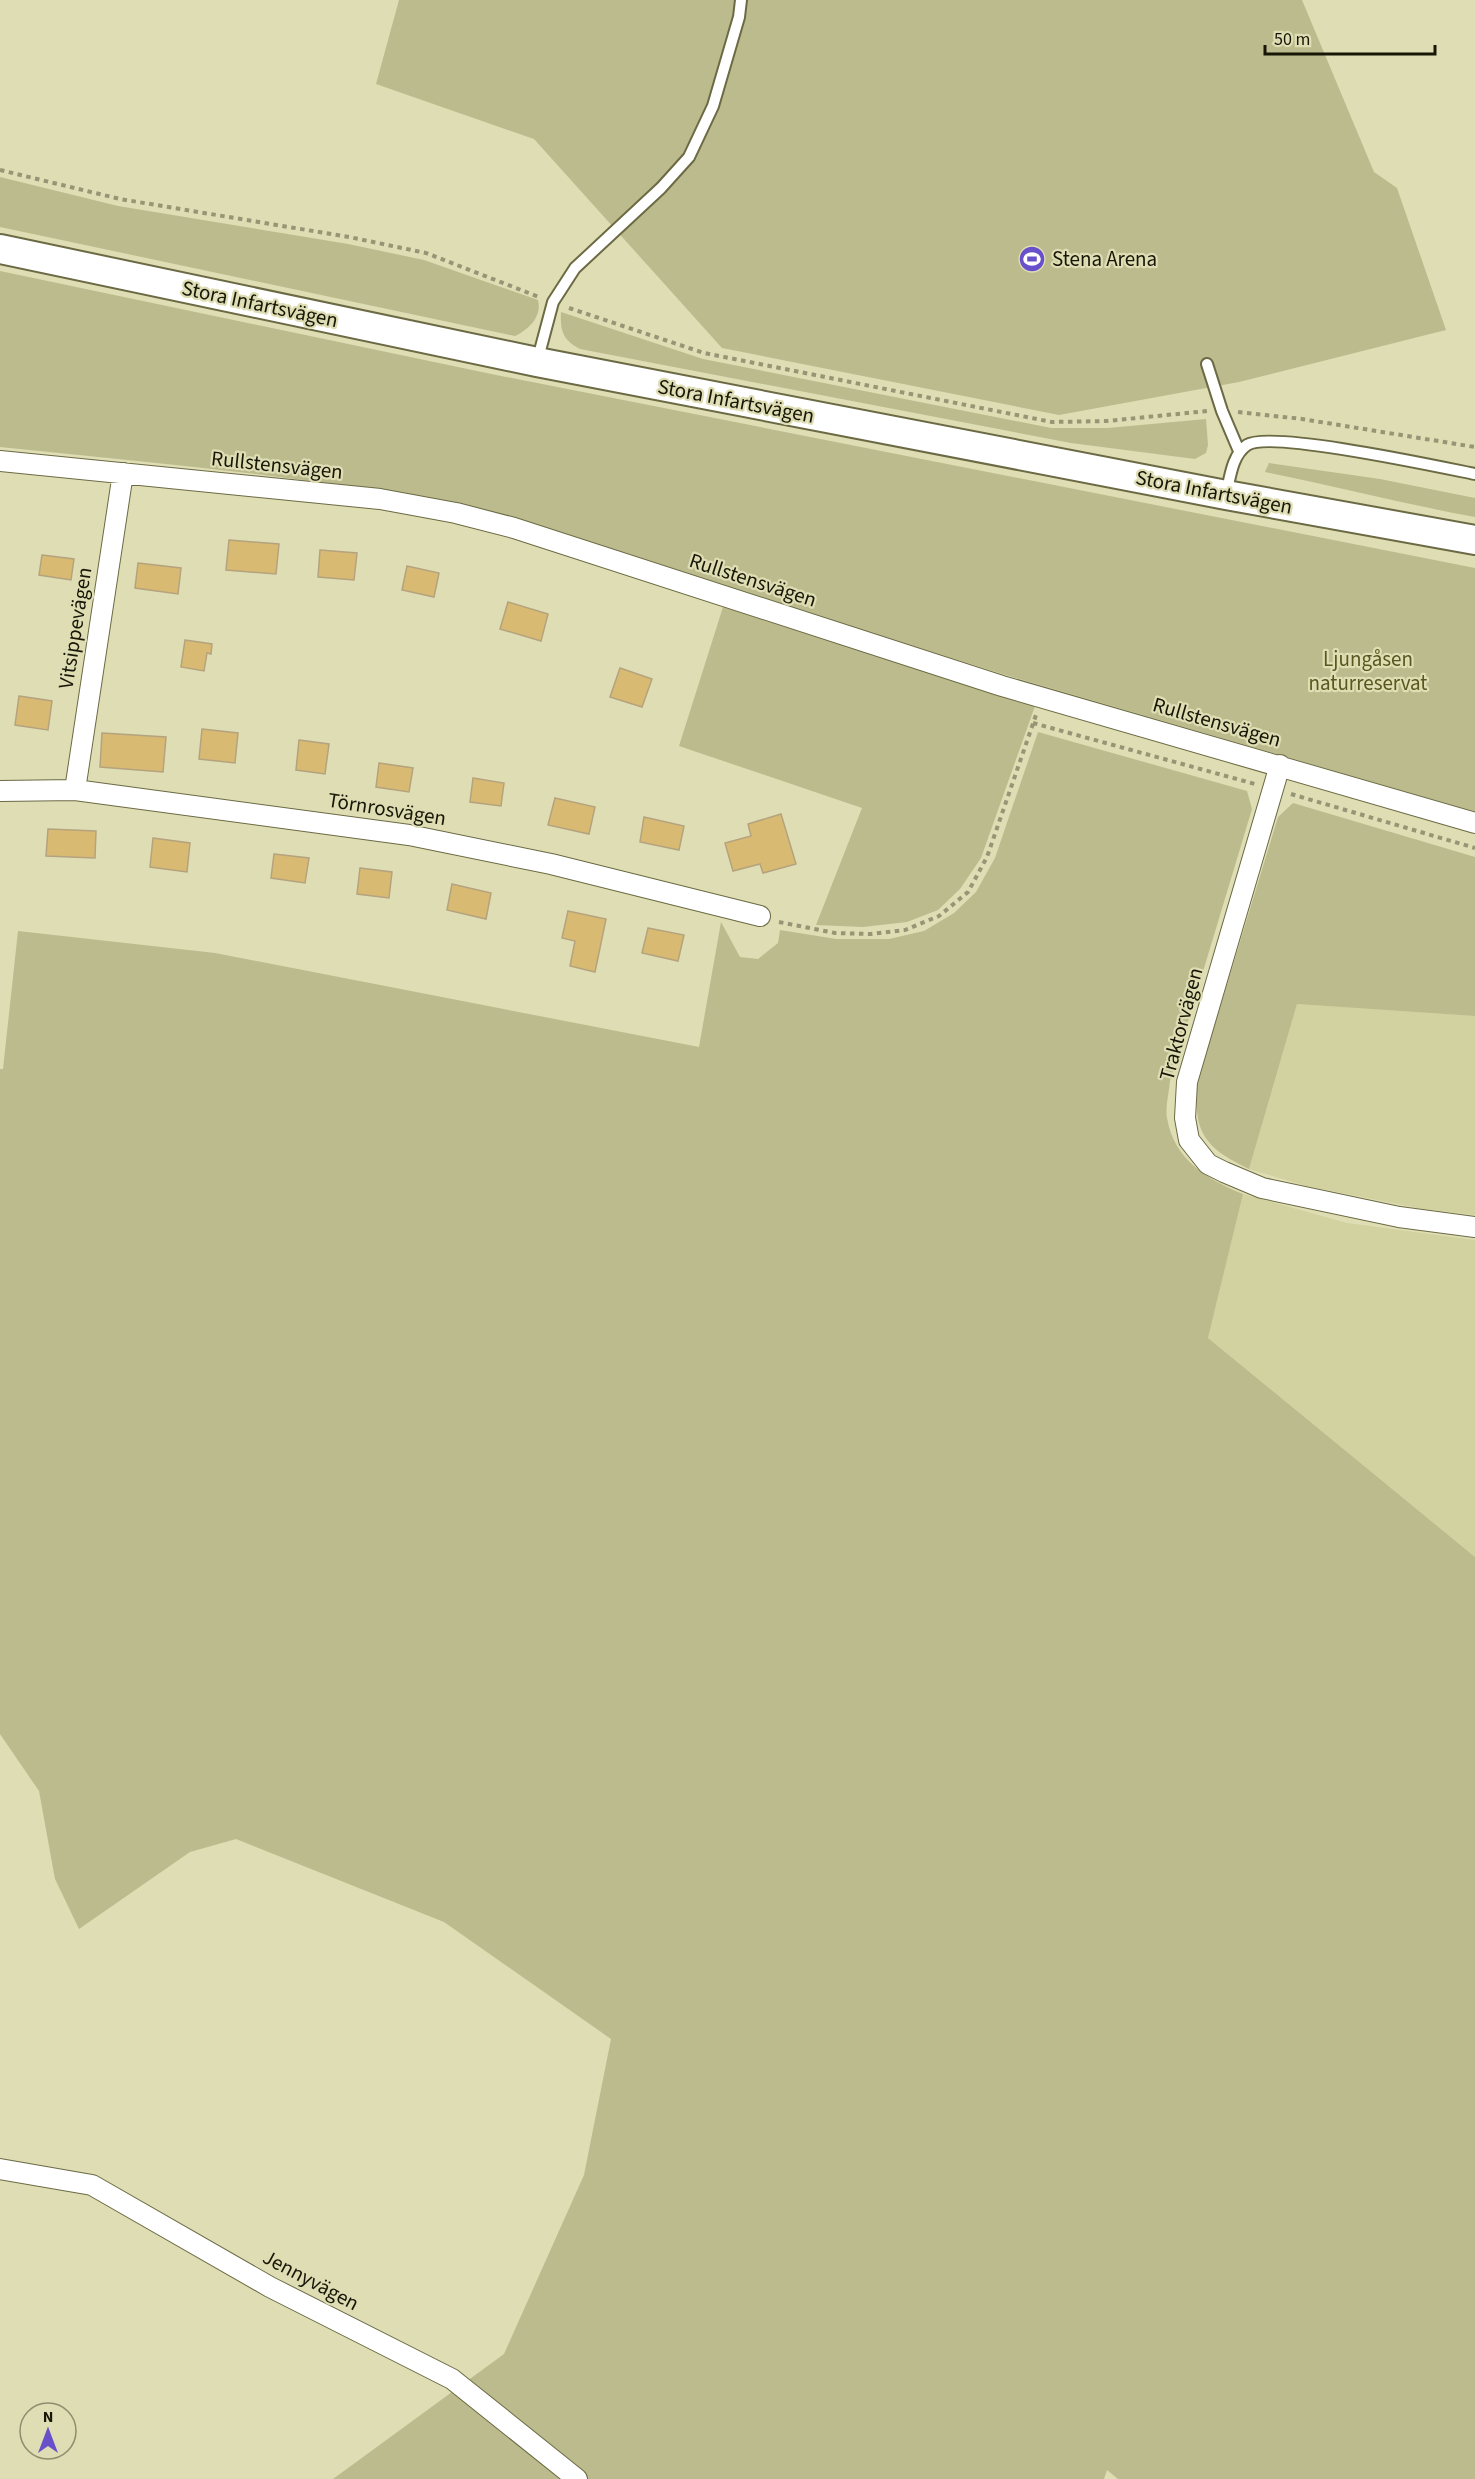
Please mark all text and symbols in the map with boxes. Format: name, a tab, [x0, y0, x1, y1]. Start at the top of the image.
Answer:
scale bar	[1265, 18, 1434, 56]
text: 50 m	[1274, 27, 1310, 52]
sports icon: Stena Arena	[1017, 244, 1047, 274]
place label: Stena Arena	[1052, 244, 1157, 274]
street label: Stora Infartsvägen	[179, 273, 341, 335]
street label: Stora Infartsvägen	[655, 371, 817, 431]
street label: Rullstensvägen	[210, 443, 344, 487]
street label: Stora Infartsvägen	[1133, 462, 1295, 522]
street label: Rullstensvägen	[686, 545, 820, 615]
street label: Vitsippevägen	[51, 565, 99, 691]
park label: Ljungåsen naturreservat	[1309, 644, 1427, 698]
street label: Rullstensvägen	[1149, 689, 1285, 755]
street label: Törnrosvägen	[326, 785, 448, 833]
street label: Traktorvägen	[1152, 964, 1210, 1084]
street label: Jennyvägen	[257, 2242, 365, 2318]
north arrow	[18, 2401, 78, 2461]
text: N	[43, 2406, 53, 2428]

